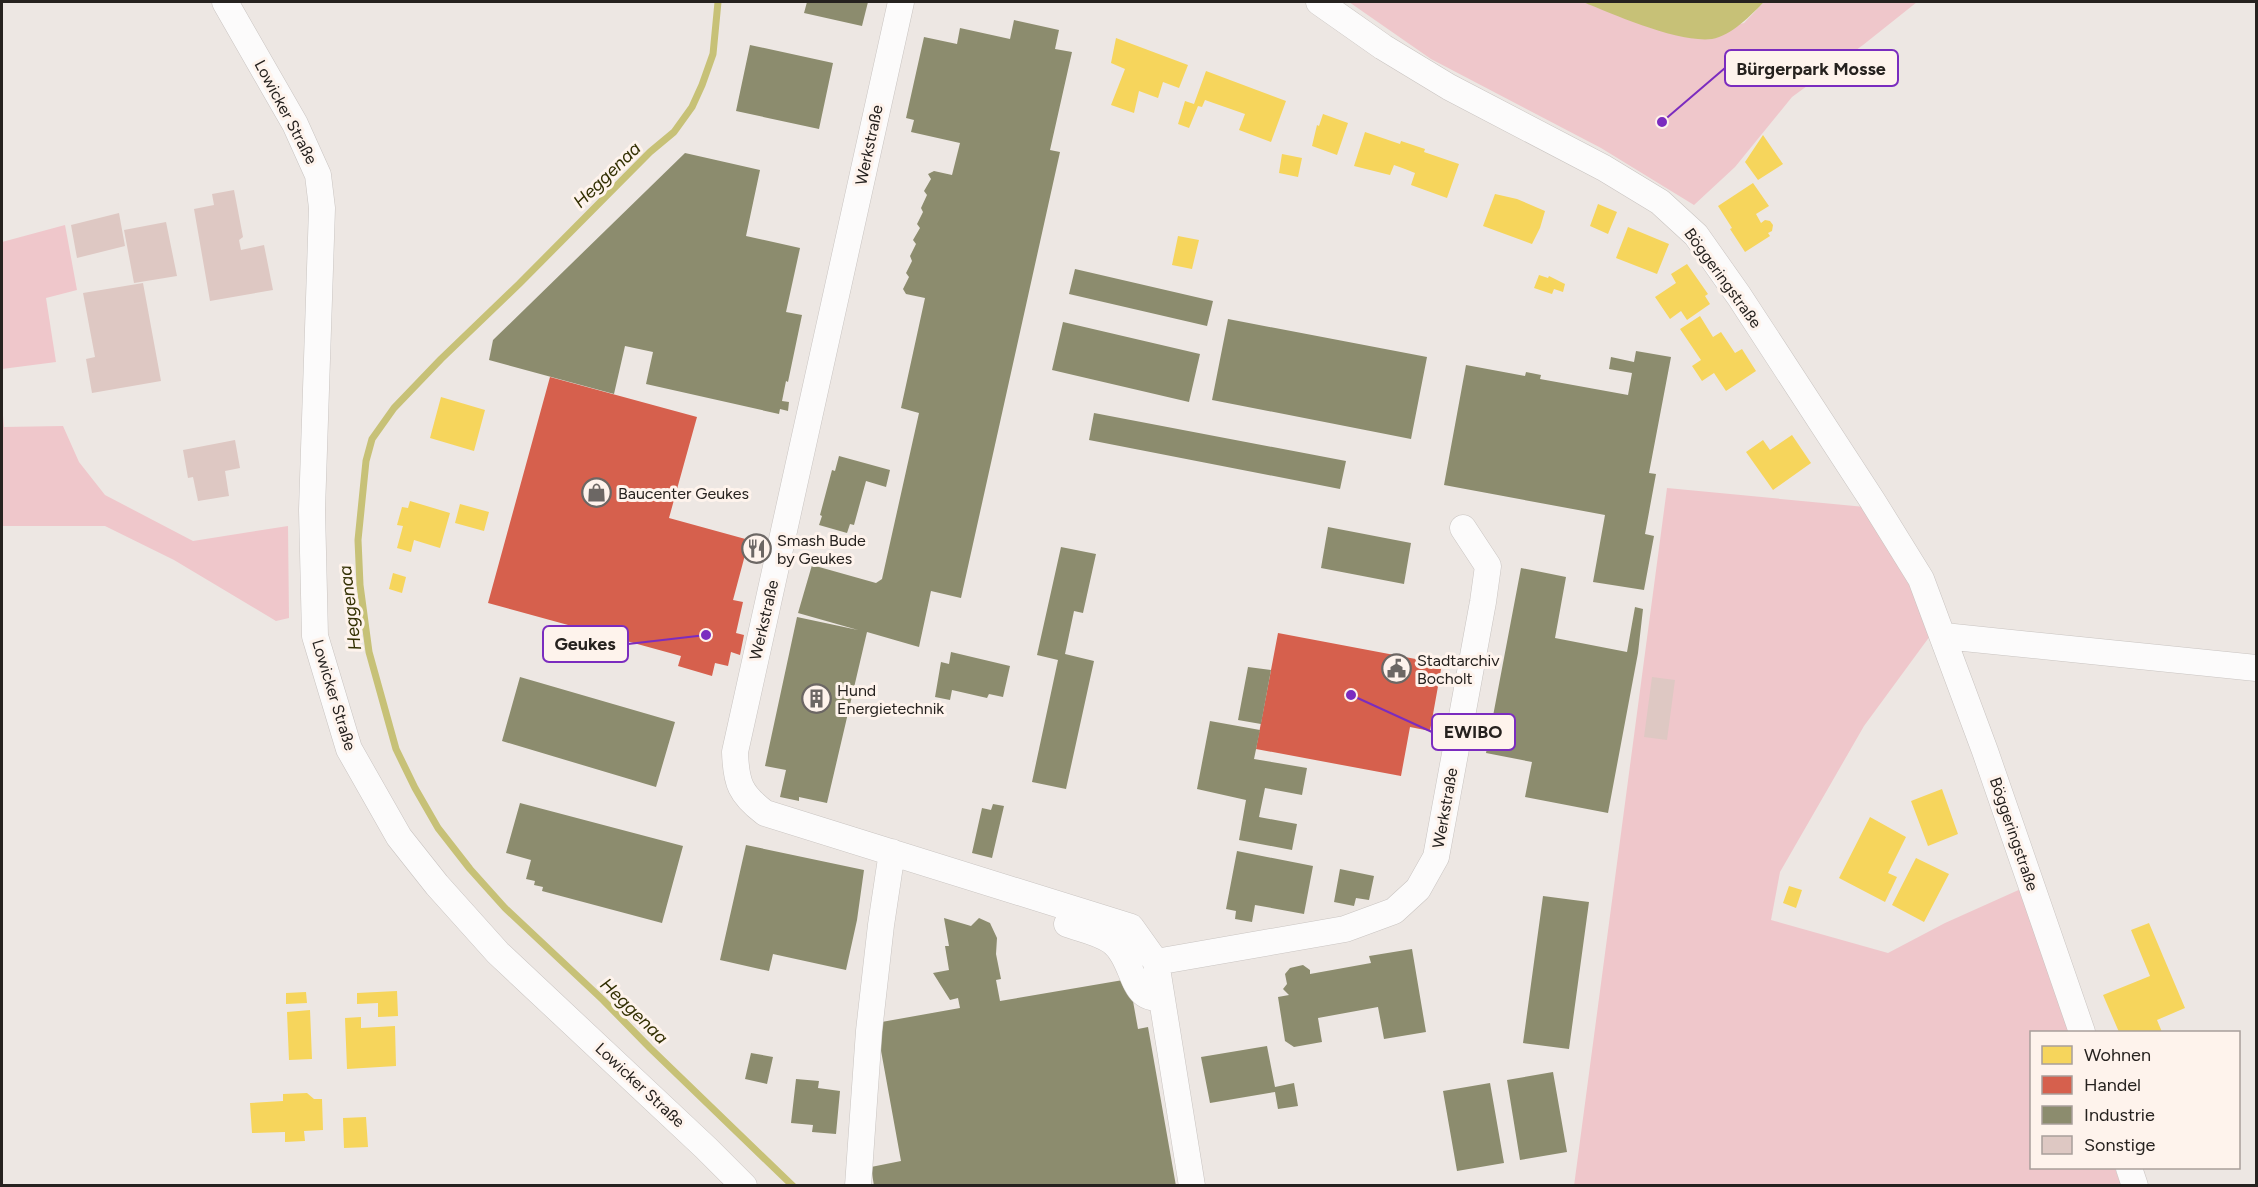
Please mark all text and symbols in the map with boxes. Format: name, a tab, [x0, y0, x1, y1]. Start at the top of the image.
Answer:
callout: Bürgerpark Mosse	[1725, 50, 1898, 86]
street label: Lowicker Straße	[251, 57, 322, 168]
text: Bürgerpark Mosse	[1736, 58, 1886, 80]
street label: Werkstraße	[851, 103, 887, 187]
water label: Heggenaa	[569, 137, 646, 213]
street label: Böggeringstraße	[1680, 224, 1766, 332]
shop icon: Baucenter Geukes	[581, 477, 613, 509]
place label: Baucenter Geukes	[618, 484, 749, 503]
place label: Smash Bude by Geukes	[777, 531, 866, 568]
restaurant icon: Smash Bude by Geukes	[740, 533, 772, 565]
water label: Heggenaa	[334, 564, 366, 652]
street label: Werkstraße	[746, 578, 782, 662]
callout: Geukes	[543, 626, 628, 662]
text: Geukes	[554, 633, 616, 655]
street label: Lowicker Straße	[308, 637, 360, 753]
place label: Stadtarchiv Bocholt	[1417, 651, 1500, 688]
public building icon: Stadtarchiv Bocholt	[1380, 653, 1412, 685]
place label: Hund Energietechnik	[837, 681, 944, 718]
building icon: Hund Energietechnik	[800, 683, 832, 715]
callout: EWIBO	[1432, 714, 1515, 750]
text: EWIBO	[1444, 721, 1502, 743]
street label: Werkstraße	[1429, 766, 1461, 850]
street label: Böggeringstraße	[1986, 775, 2042, 894]
water label: Heggenaa	[596, 973, 673, 1049]
legend	[2030, 1031, 2240, 1169]
street label: Lowicker Straße	[591, 1039, 689, 1131]
text: Wohnen	[2084, 1044, 2151, 1066]
text: Handel	[2084, 1074, 2141, 1096]
text: Industrie	[2084, 1104, 2155, 1126]
text: Sonstige	[2084, 1134, 2155, 1156]

